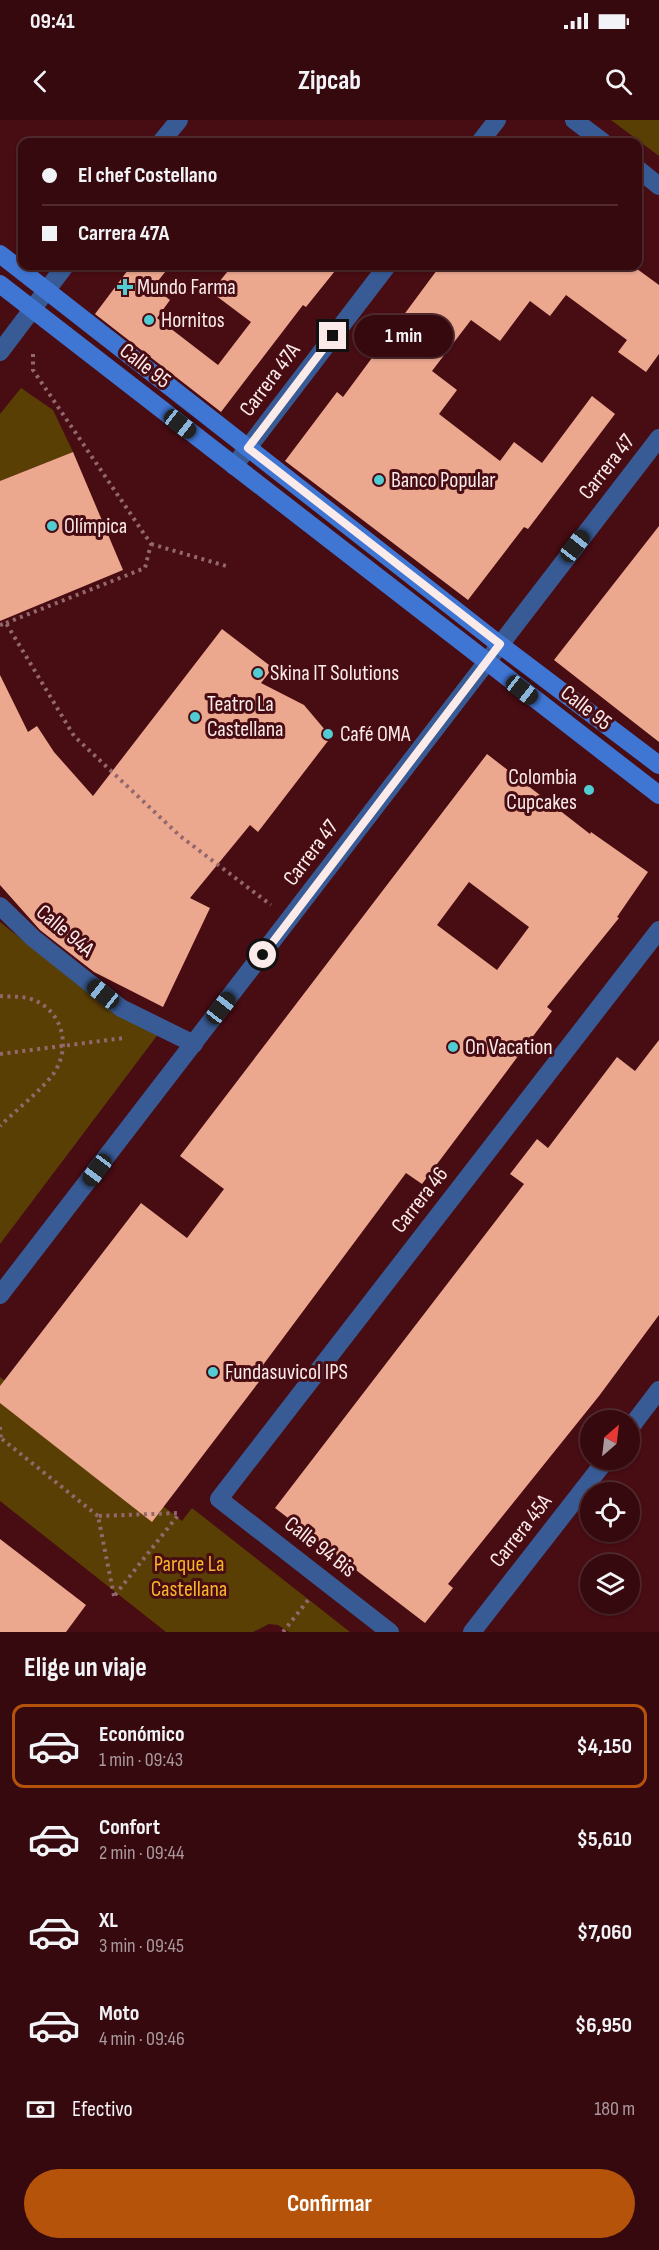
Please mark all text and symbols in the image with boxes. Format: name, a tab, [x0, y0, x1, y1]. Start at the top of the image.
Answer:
text: 09:41	[30, 8, 75, 35]
icon: back	[24, 65, 57, 98]
text: Zipcab	[298, 65, 361, 97]
icon: search	[602, 65, 635, 98]
text: El chef Costellano	[78, 162, 217, 189]
text: Carrera 47A	[78, 220, 169, 247]
place label: Mundo Farma	[137, 274, 236, 301]
marker: Mundo Farma	[118, 280, 132, 294]
place label: Hornitos	[161, 307, 225, 334]
marker: Hornitos	[142, 313, 156, 327]
callout: 1 min	[354, 315, 453, 357]
route end	[319, 322, 346, 349]
text: 1 min	[385, 324, 422, 348]
street label: Calle 95	[114, 338, 176, 395]
street label: Carrera 47A	[234, 338, 307, 422]
car	[160, 406, 200, 442]
street label: Carrera 47	[573, 429, 641, 505]
place label: Banco Popular	[391, 467, 496, 494]
marker: Banco Popular	[372, 473, 386, 487]
place label: Olímpica	[64, 513, 127, 540]
marker: Olímpica	[45, 519, 59, 533]
car	[557, 526, 593, 566]
place label: Skina IT Solutions	[270, 660, 399, 687]
marker: Skina IT Solutions	[251, 666, 265, 680]
car	[502, 672, 542, 708]
street label: Calle 95	[555, 680, 617, 737]
place label: Teatro La Castellana	[207, 691, 284, 743]
marker: Teatro La Castellana	[188, 710, 202, 724]
place label: Café OMA	[340, 721, 411, 748]
marker: Café OMA	[321, 727, 335, 741]
place label: Colombia Cupcakes	[506, 764, 577, 816]
marker: Colombia Cupcakes	[582, 783, 596, 797]
street label: Carrera 47	[277, 815, 345, 891]
street label: Calle 94A	[30, 899, 100, 963]
route start	[249, 941, 276, 968]
car	[83, 976, 123, 1012]
car	[203, 988, 239, 1028]
place label: On Vacation	[465, 1034, 553, 1061]
marker: On Vacation	[446, 1040, 460, 1054]
car	[79, 1150, 115, 1190]
street label: Carrera 46	[386, 1161, 454, 1239]
place label: Fundasuvicol IPS	[225, 1359, 348, 1386]
marker: Fundasuvicol IPS	[206, 1365, 220, 1379]
north arrow	[580, 1410, 640, 1470]
map controls	[580, 1410, 640, 1614]
button: locate	[580, 1482, 640, 1542]
street label: Carrera 45A	[484, 1489, 558, 1573]
street label: Calle 94 Bis	[279, 1511, 361, 1583]
park label: Parque La Castellana	[151, 1551, 227, 1603]
button: layers	[580, 1554, 640, 1614]
text: Elige un viaje	[24, 1652, 147, 1684]
icon: car	[27, 1719, 81, 1773]
text: Económico	[99, 1721, 185, 1748]
text: $4,150	[577, 1733, 632, 1760]
text: 1 min · 09:43	[99, 1748, 183, 1772]
icon: car	[27, 1812, 81, 1866]
text: Confort	[99, 1814, 160, 1841]
text: $5,610	[577, 1826, 632, 1853]
text: 2 min · 09:44	[99, 1841, 184, 1865]
icon: car	[27, 1905, 81, 1959]
text: XL	[99, 1907, 118, 1934]
text: $7,060	[577, 1919, 632, 1946]
text: 3 min · 09:45	[99, 1934, 184, 1958]
icon: car	[27, 1998, 81, 2052]
text: Moto	[99, 2000, 139, 2027]
text: $6,950	[575, 2012, 632, 2039]
text: 4 min · 09:46	[99, 2027, 185, 2051]
icon: cash	[24, 2093, 57, 2126]
text: Efectivo	[72, 2096, 133, 2123]
text: 180 m	[594, 2097, 635, 2121]
button: Confirmar	[24, 2169, 635, 2238]

